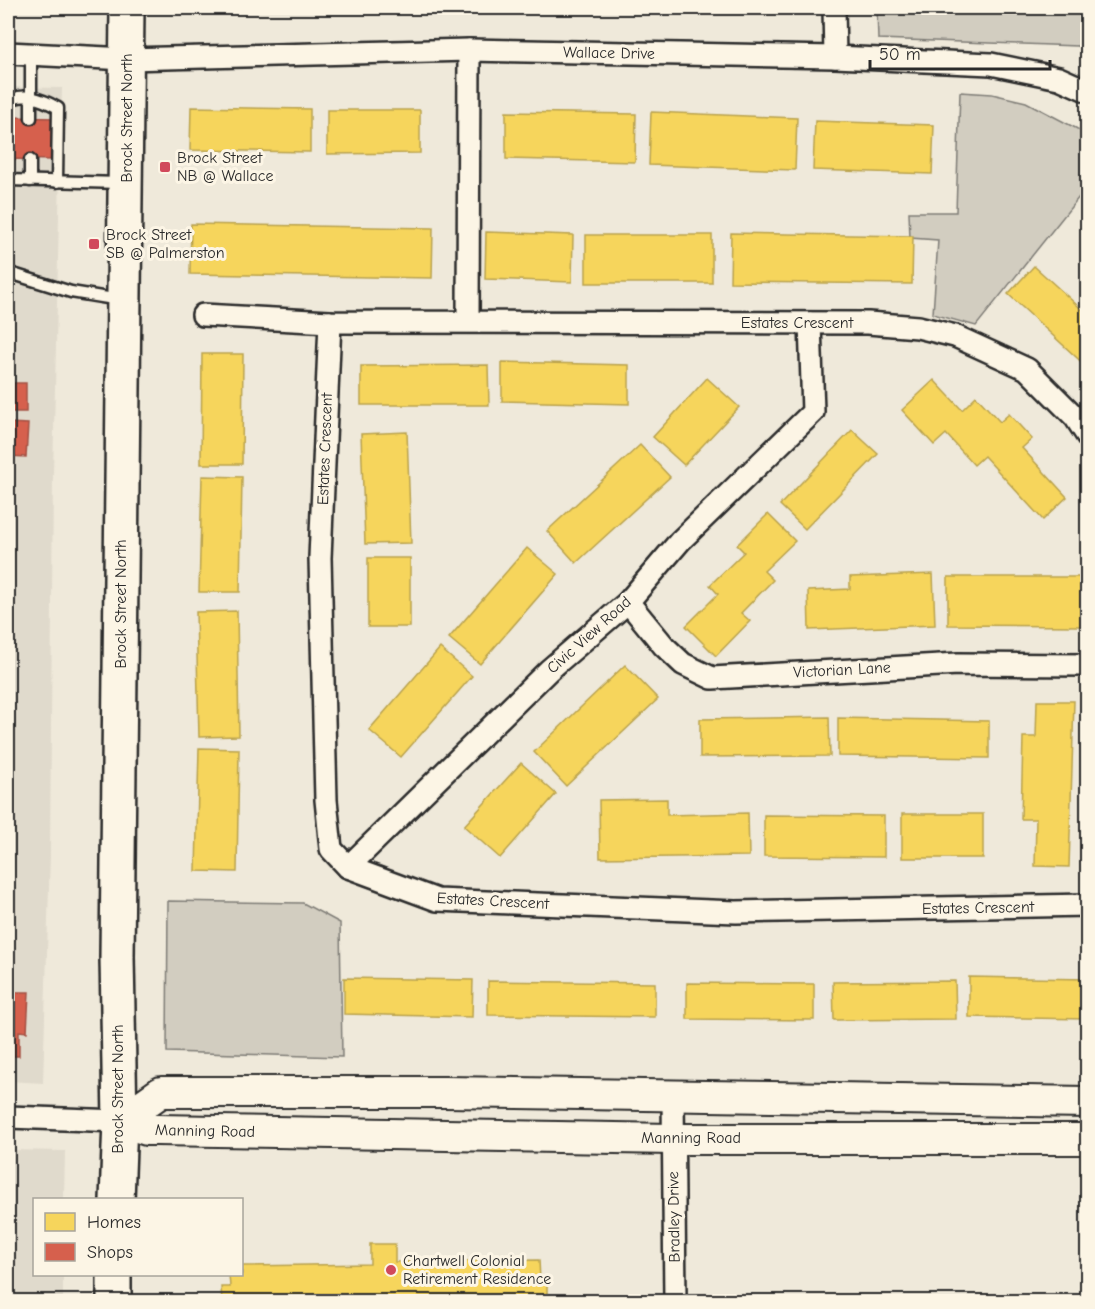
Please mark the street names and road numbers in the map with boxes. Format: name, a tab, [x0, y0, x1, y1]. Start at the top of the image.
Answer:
street label: Wallace Drive	[563, 43, 655, 63]
street label: Brock Street North	[118, 53, 136, 183]
street label: Estates Crescent	[741, 314, 854, 332]
street label: Estates Crescent	[314, 392, 336, 506]
street label: Brock Street North	[112, 539, 130, 669]
street label: Civic View Road	[543, 593, 635, 677]
street label: Victorian Lane	[793, 658, 891, 682]
street label: Estates Crescent	[436, 889, 550, 913]
street label: Estates Crescent	[922, 898, 1035, 918]
street label: Brock Street North	[109, 1024, 127, 1154]
street label: Manning Road	[155, 1121, 255, 1141]
street label: Manning Road	[641, 1129, 741, 1147]
street label: Bradley Drive	[664, 1171, 684, 1263]

